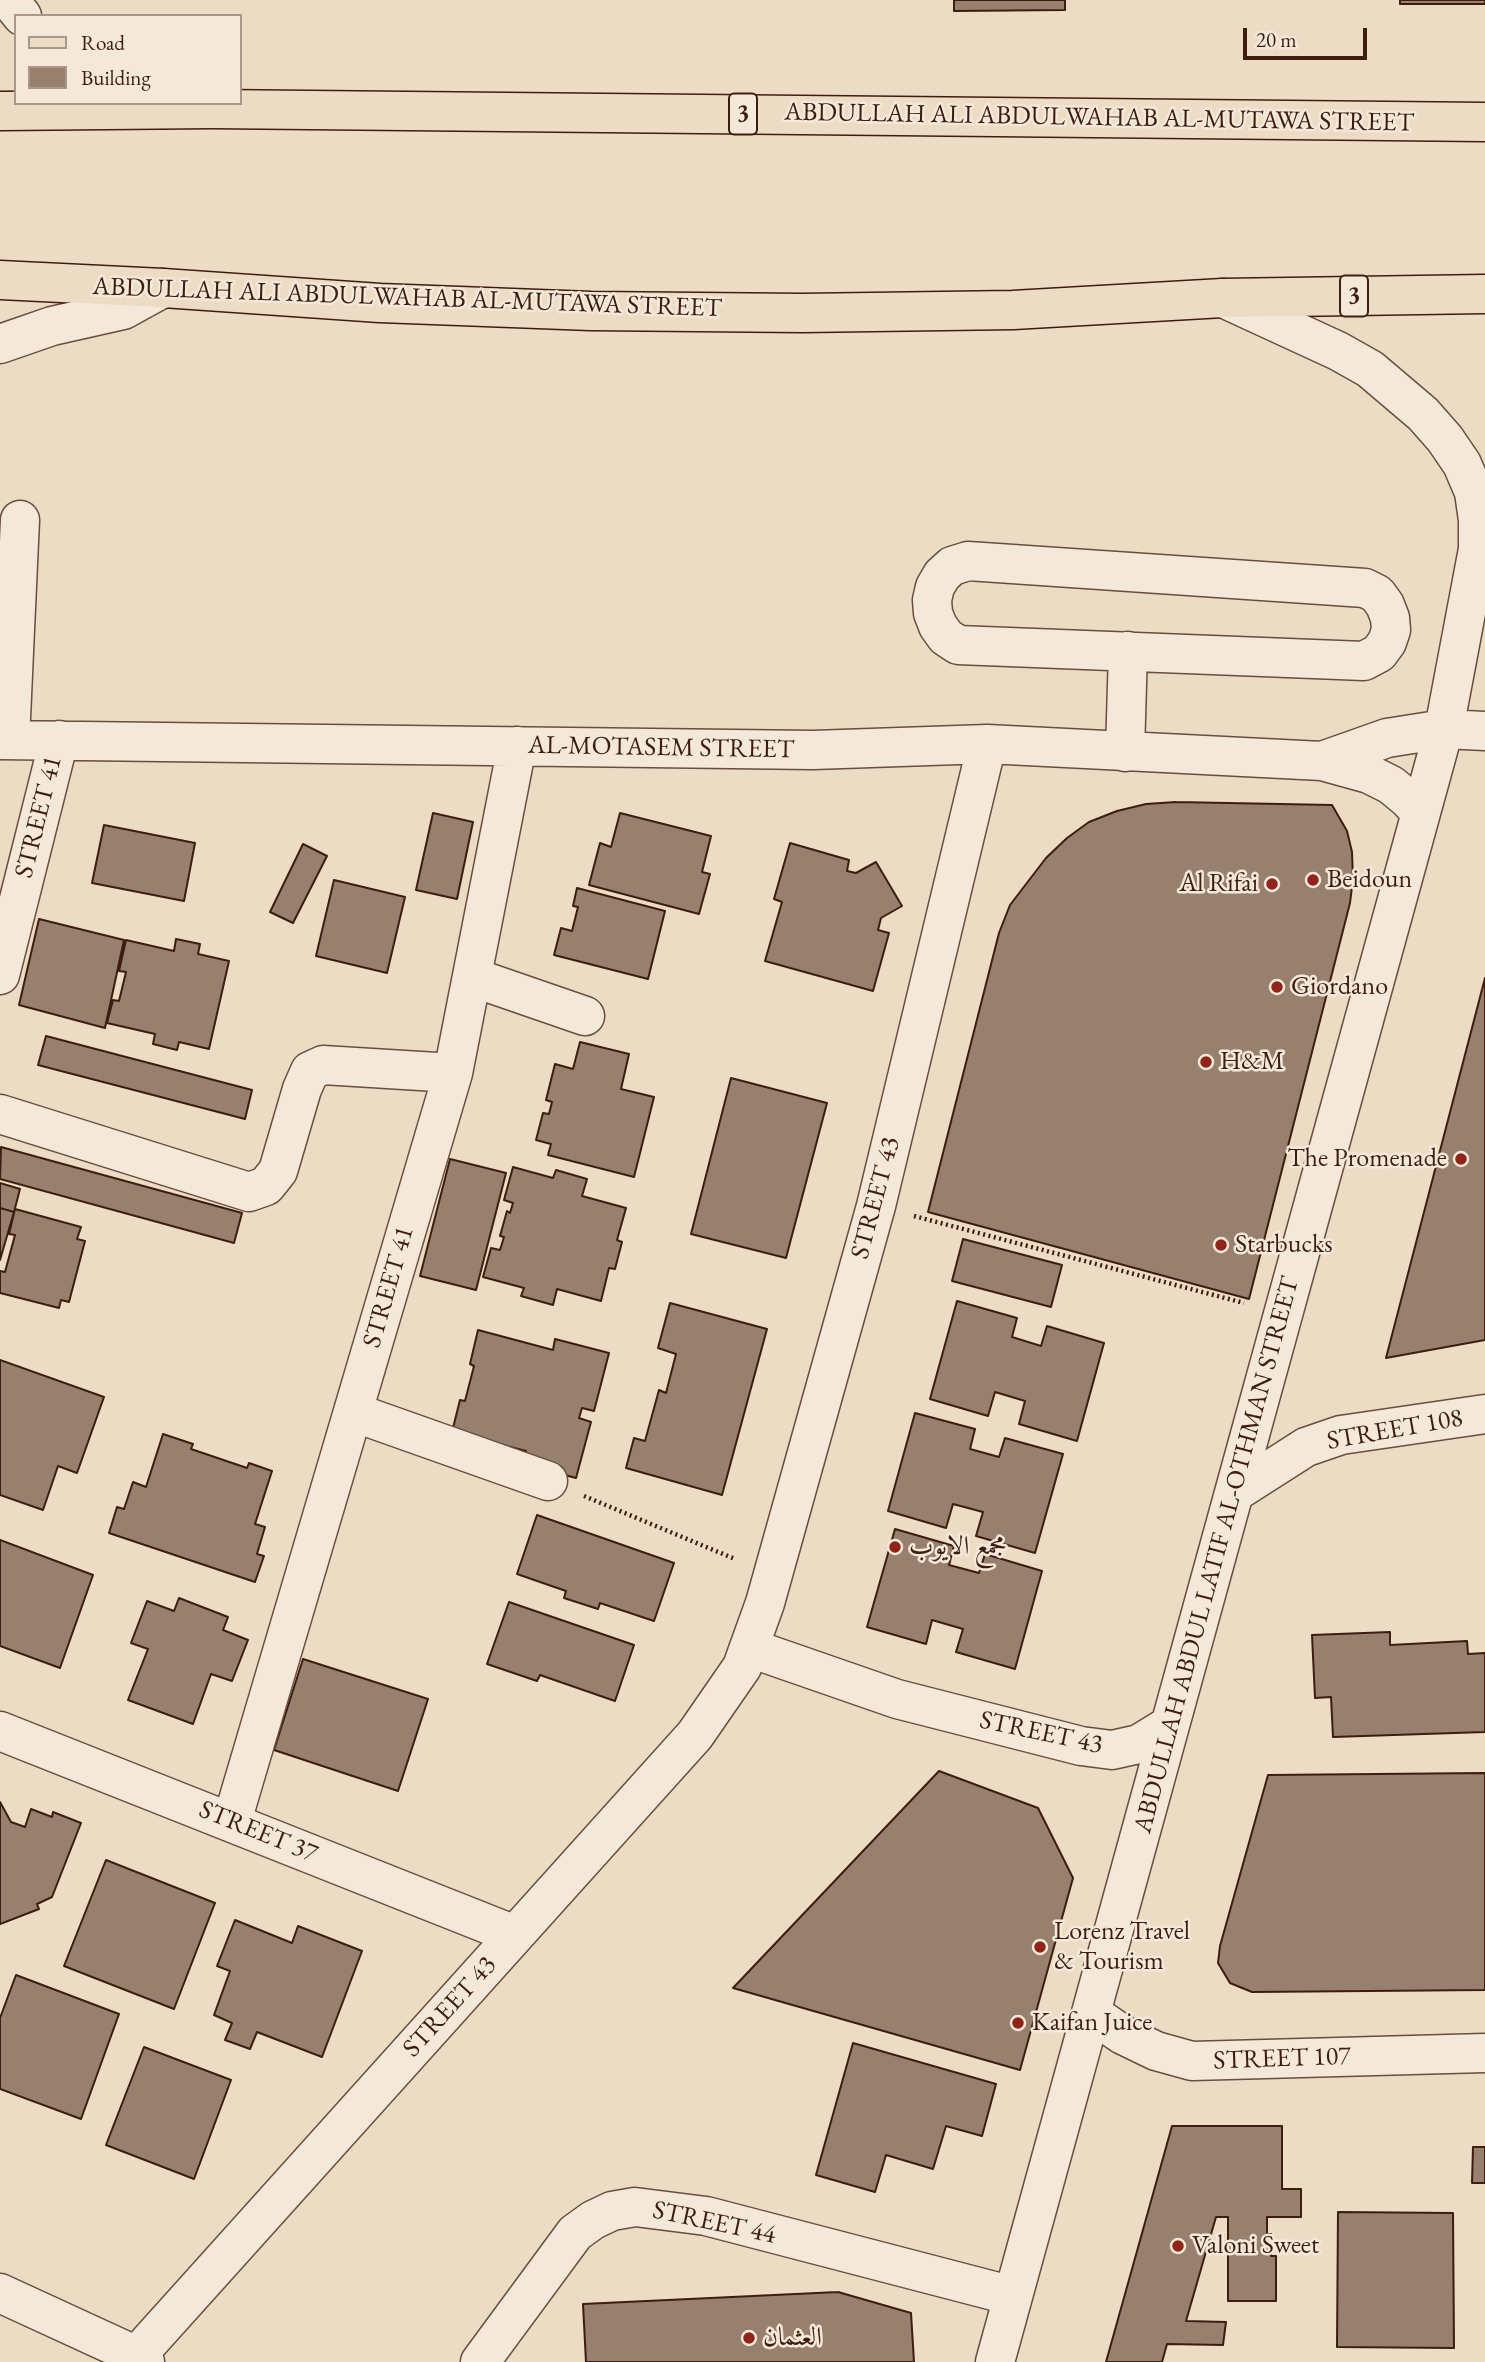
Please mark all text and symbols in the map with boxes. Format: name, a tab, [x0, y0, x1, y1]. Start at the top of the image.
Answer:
legend	[14, 14, 242, 105]
scale bar	[1247, 14, 1371, 58]
text: 20 m	[1256, 26, 1297, 53]
text: Road	[81, 29, 125, 56]
text: Building	[81, 64, 151, 91]
road number: 3	[729, 93, 757, 134]
street label: ABDULLAH ALI ABDULWAHAB AL-MUTAWA STREET	[784, 97, 1414, 139]
street label: ABDULLAH ALI ABDULWAHAB AL-MUTAWA STREET	[92, 271, 722, 325]
road number: 3	[1340, 276, 1368, 316]
street label: AL-MOTASEM STREET	[528, 730, 794, 766]
street label: STREET 41	[9, 753, 69, 881]
place label: Beidoun	[1327, 864, 1412, 896]
place label: Al Rifai	[1179, 868, 1258, 900]
marker: Beidoun	[1305, 872, 1321, 888]
marker: Al Rifai	[1264, 876, 1280, 892]
place label: Giordano	[1291, 971, 1388, 1003]
marker: Giordano	[1269, 979, 1285, 995]
place label: H&M	[1220, 1046, 1284, 1078]
marker: H&M	[1198, 1054, 1214, 1070]
street label: STREET 43	[845, 1134, 907, 1262]
place label: The Promenade	[1287, 1143, 1447, 1175]
marker: The Promenade	[1453, 1151, 1469, 1167]
street label: STREET 41	[357, 1223, 421, 1351]
place label: Starbucks	[1235, 1229, 1333, 1261]
marker: Starbucks	[1213, 1237, 1229, 1253]
street label: ABDULLAH ABDUL LATIF AL-OTHMAN STREET	[1128, 1273, 1306, 1837]
street label: STREET 108	[1325, 1403, 1465, 1457]
place label: مجمع الايوب	[909, 1531, 1006, 1563]
marker: مجمع الايوب	[887, 1539, 903, 1555]
street label: STREET 43	[977, 1705, 1105, 1761]
street label: STREET 37	[194, 1794, 322, 1870]
place label: Lorenz Travel & Tourism	[1054, 1916, 1190, 1978]
marker: Lorenz Travel & Tourism	[1032, 1939, 1048, 1955]
street label: STREET 43	[397, 1950, 503, 2064]
place label: Kaifan Juice	[1032, 2007, 1152, 2039]
marker: Kaifan Juice	[1010, 2015, 1026, 2031]
street label: STREET 107	[1213, 2041, 1351, 2077]
street label: STREET 44	[650, 2195, 778, 2251]
place label: Valoni Sweet	[1192, 2230, 1319, 2262]
marker: Valoni Sweet	[1170, 2238, 1186, 2254]
place label: العثمان	[763, 2322, 822, 2354]
marker: العثمان	[741, 2330, 757, 2346]

